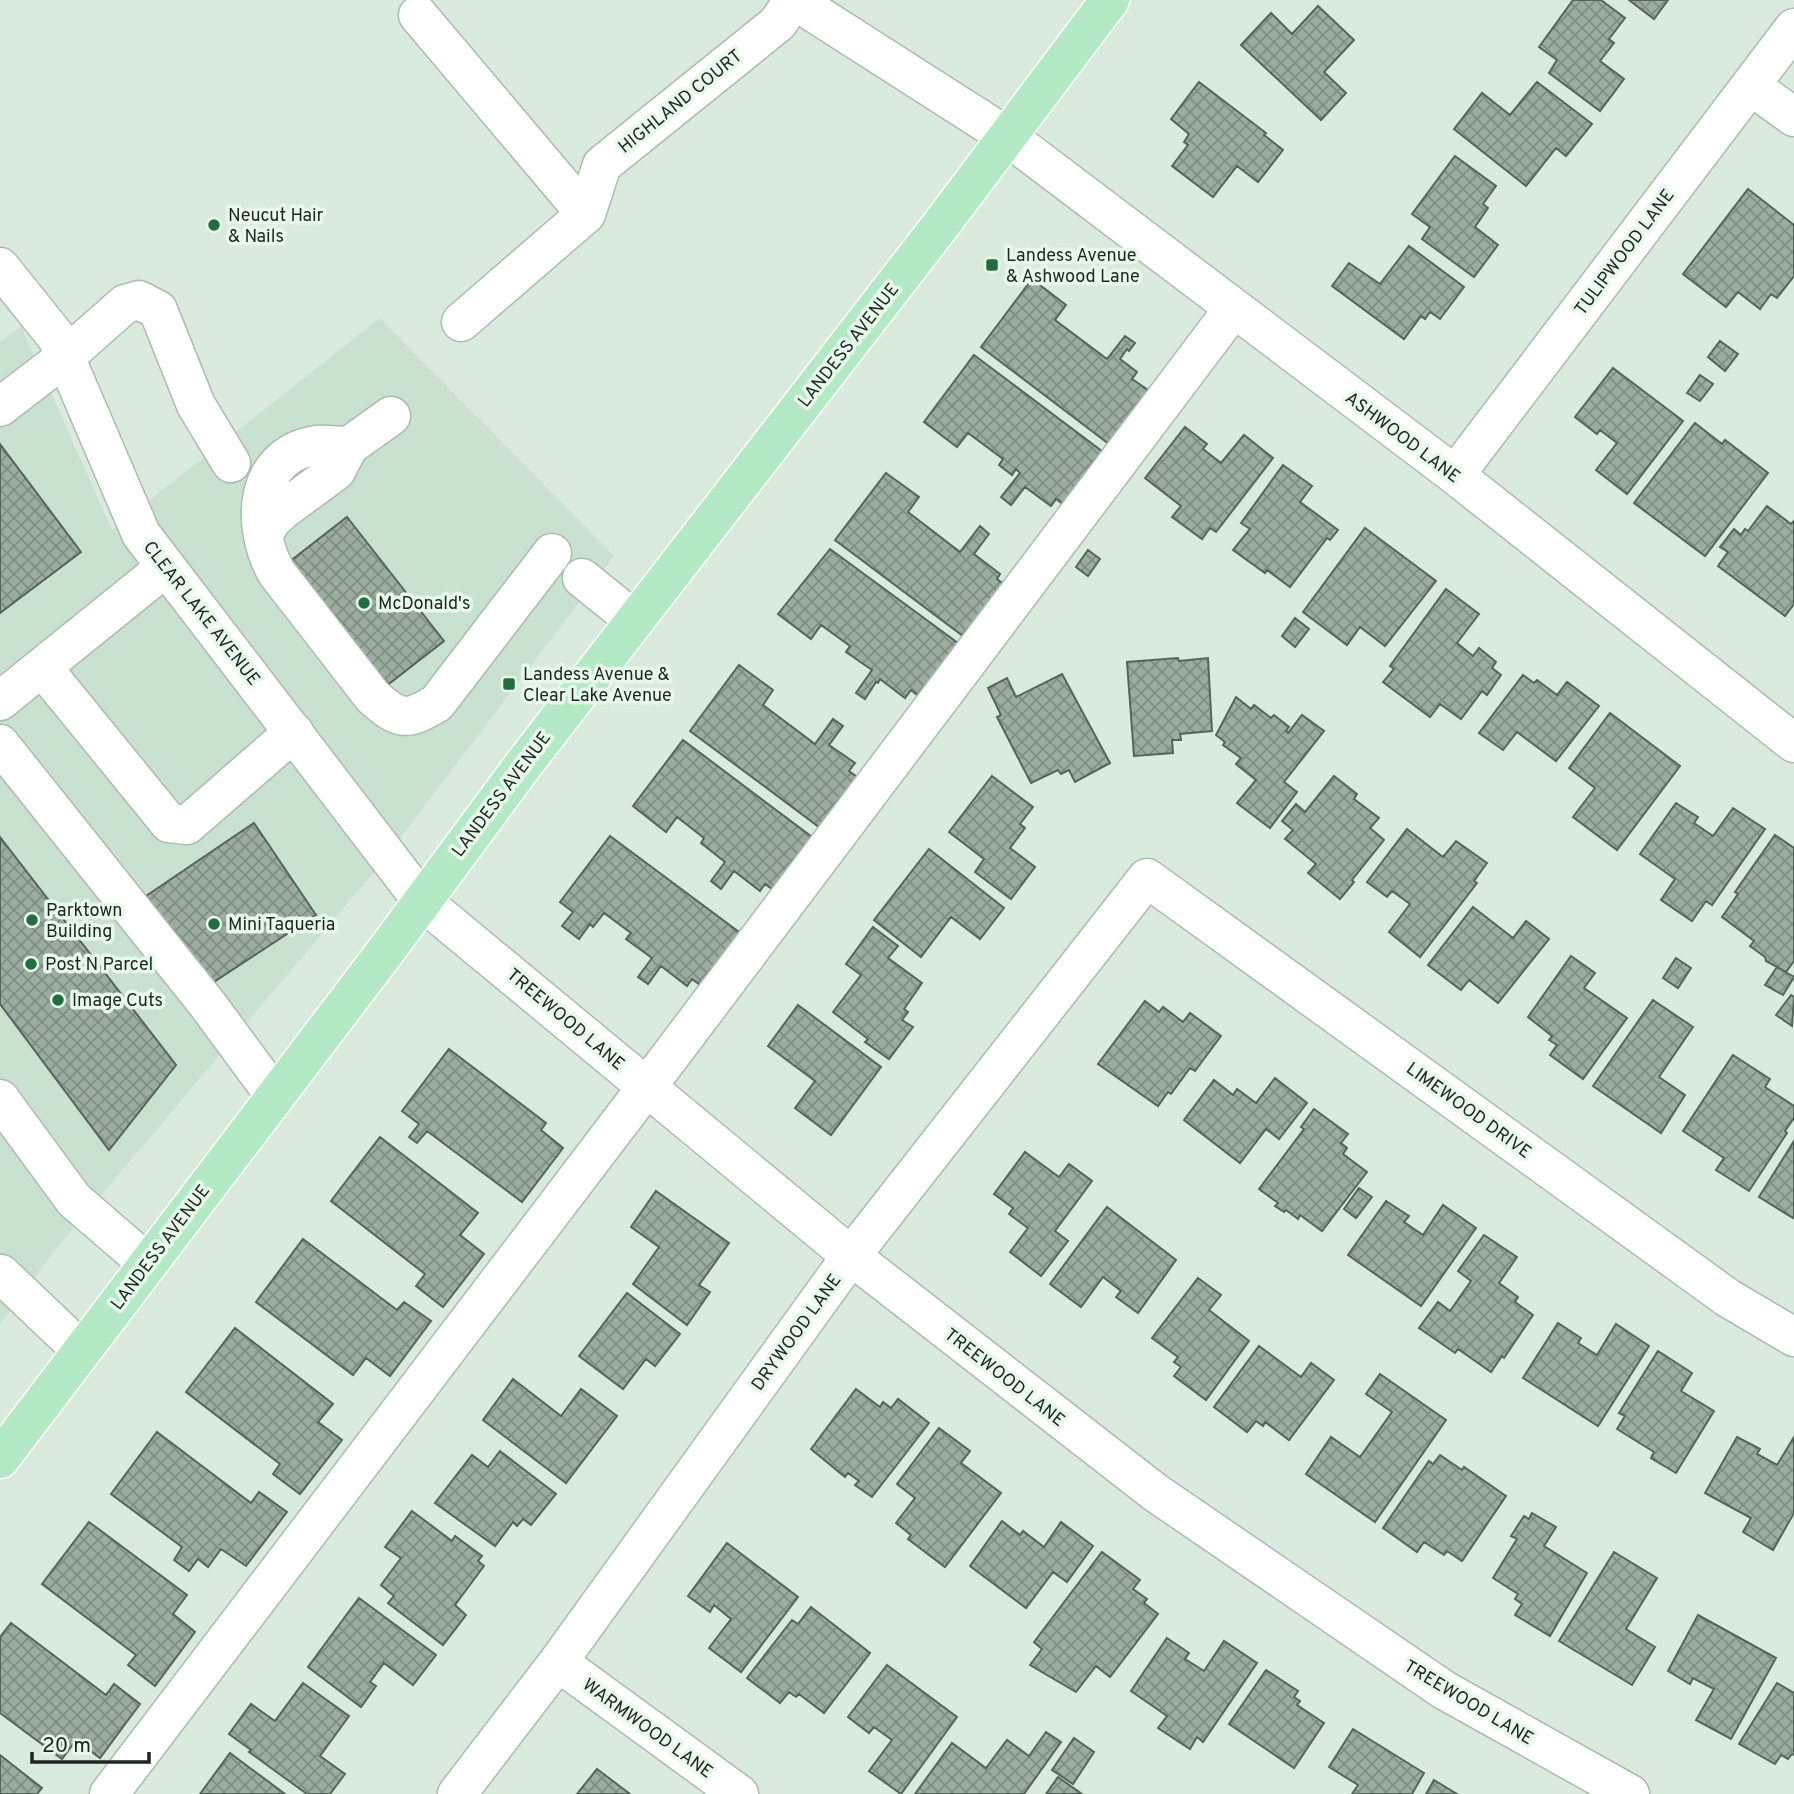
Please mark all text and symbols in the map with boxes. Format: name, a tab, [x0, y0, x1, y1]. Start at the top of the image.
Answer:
street label: HIGHLAND COURT	[614, 45, 748, 159]
street label: TULIPWOOD LANE	[1570, 185, 1680, 321]
place label: Neucut Hair & Nails	[228, 205, 324, 249]
marker: Neucut Hair & Nails	[206, 217, 222, 233]
place label: Landess Avenue & Ashwood Lane	[1006, 245, 1140, 289]
marker: Landess Avenue & Ashwood Lane	[984, 257, 1000, 273]
street label: LANDESS AVENUE	[794, 279, 905, 413]
street label: ASHWOOD LANE	[1340, 387, 1464, 489]
street label: CLEAR LAKE AVENUE	[137, 537, 265, 691]
place label: McDonald's	[378, 593, 470, 616]
marker: McDonald's	[356, 595, 372, 611]
place label: Landess Avenue & Clear Lake Avenue	[523, 664, 672, 708]
marker: Landess Avenue & Clear Lake Avenue	[501, 676, 517, 692]
street label: LANDESS AVENUE	[447, 728, 557, 862]
place label: Parktown Building	[46, 900, 122, 944]
marker: Parktown Building	[24, 912, 40, 928]
place label: Mini Taqueria	[228, 914, 335, 937]
marker: Mini Taqueria	[206, 916, 222, 932]
place label: Post N Parcel	[45, 954, 153, 977]
marker: Post N Parcel	[23, 956, 39, 972]
street label: TREEWOOD LANE	[501, 964, 629, 1076]
place label: Image Cuts	[72, 990, 163, 1013]
marker: Image Cuts	[50, 992, 66, 1008]
street label: LIMEWOOD DRIVE	[1401, 1058, 1535, 1164]
street label: LANDESS AVENUE	[106, 1181, 216, 1315]
street label: DRYWOOD LANE	[747, 1270, 847, 1396]
street label: TREEWOOD LANE	[939, 1324, 1069, 1433]
street label: TREEWOOD LANE	[1399, 1656, 1537, 1751]
street label: WARMWOOD LANE	[577, 1674, 717, 1784]
scale bar	[32, 1720, 149, 1764]
text: 20 m	[42, 1733, 91, 1760]

